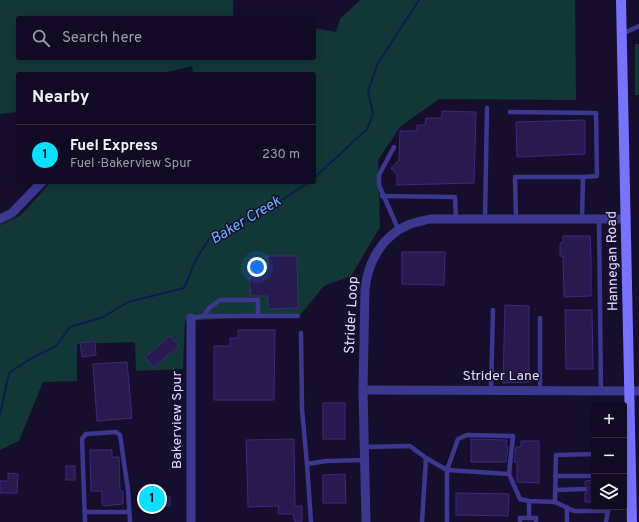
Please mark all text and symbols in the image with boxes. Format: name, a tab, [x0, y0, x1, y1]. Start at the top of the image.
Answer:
search box	[16, 16, 316, 60]
icon: search	[30, 27, 52, 49]
text: Search here	[62, 29, 142, 48]
text: Nearby	[32, 87, 89, 109]
text: Fuel Express	[70, 137, 158, 156]
text: 1	[42, 147, 48, 163]
text: 230 m	[262, 147, 300, 163]
text: Fuel · Bakerview Spur	[70, 156, 192, 172]
water label: Baker Creek	[207, 192, 285, 249]
street label: Hannegan Road	[604, 211, 622, 311]
your location	[247, 257, 267, 277]
street label: Strider Loop	[341, 276, 363, 354]
street label: Strider Lane	[462, 368, 540, 385]
street label: Bakerview Spur	[169, 370, 186, 469]
map controls	[591, 402, 627, 510]
button: +	[591, 402, 627, 438]
button: −	[591, 438, 627, 474]
button: layers	[591, 474, 627, 510]
pin: 1	[139, 484, 165, 514]

